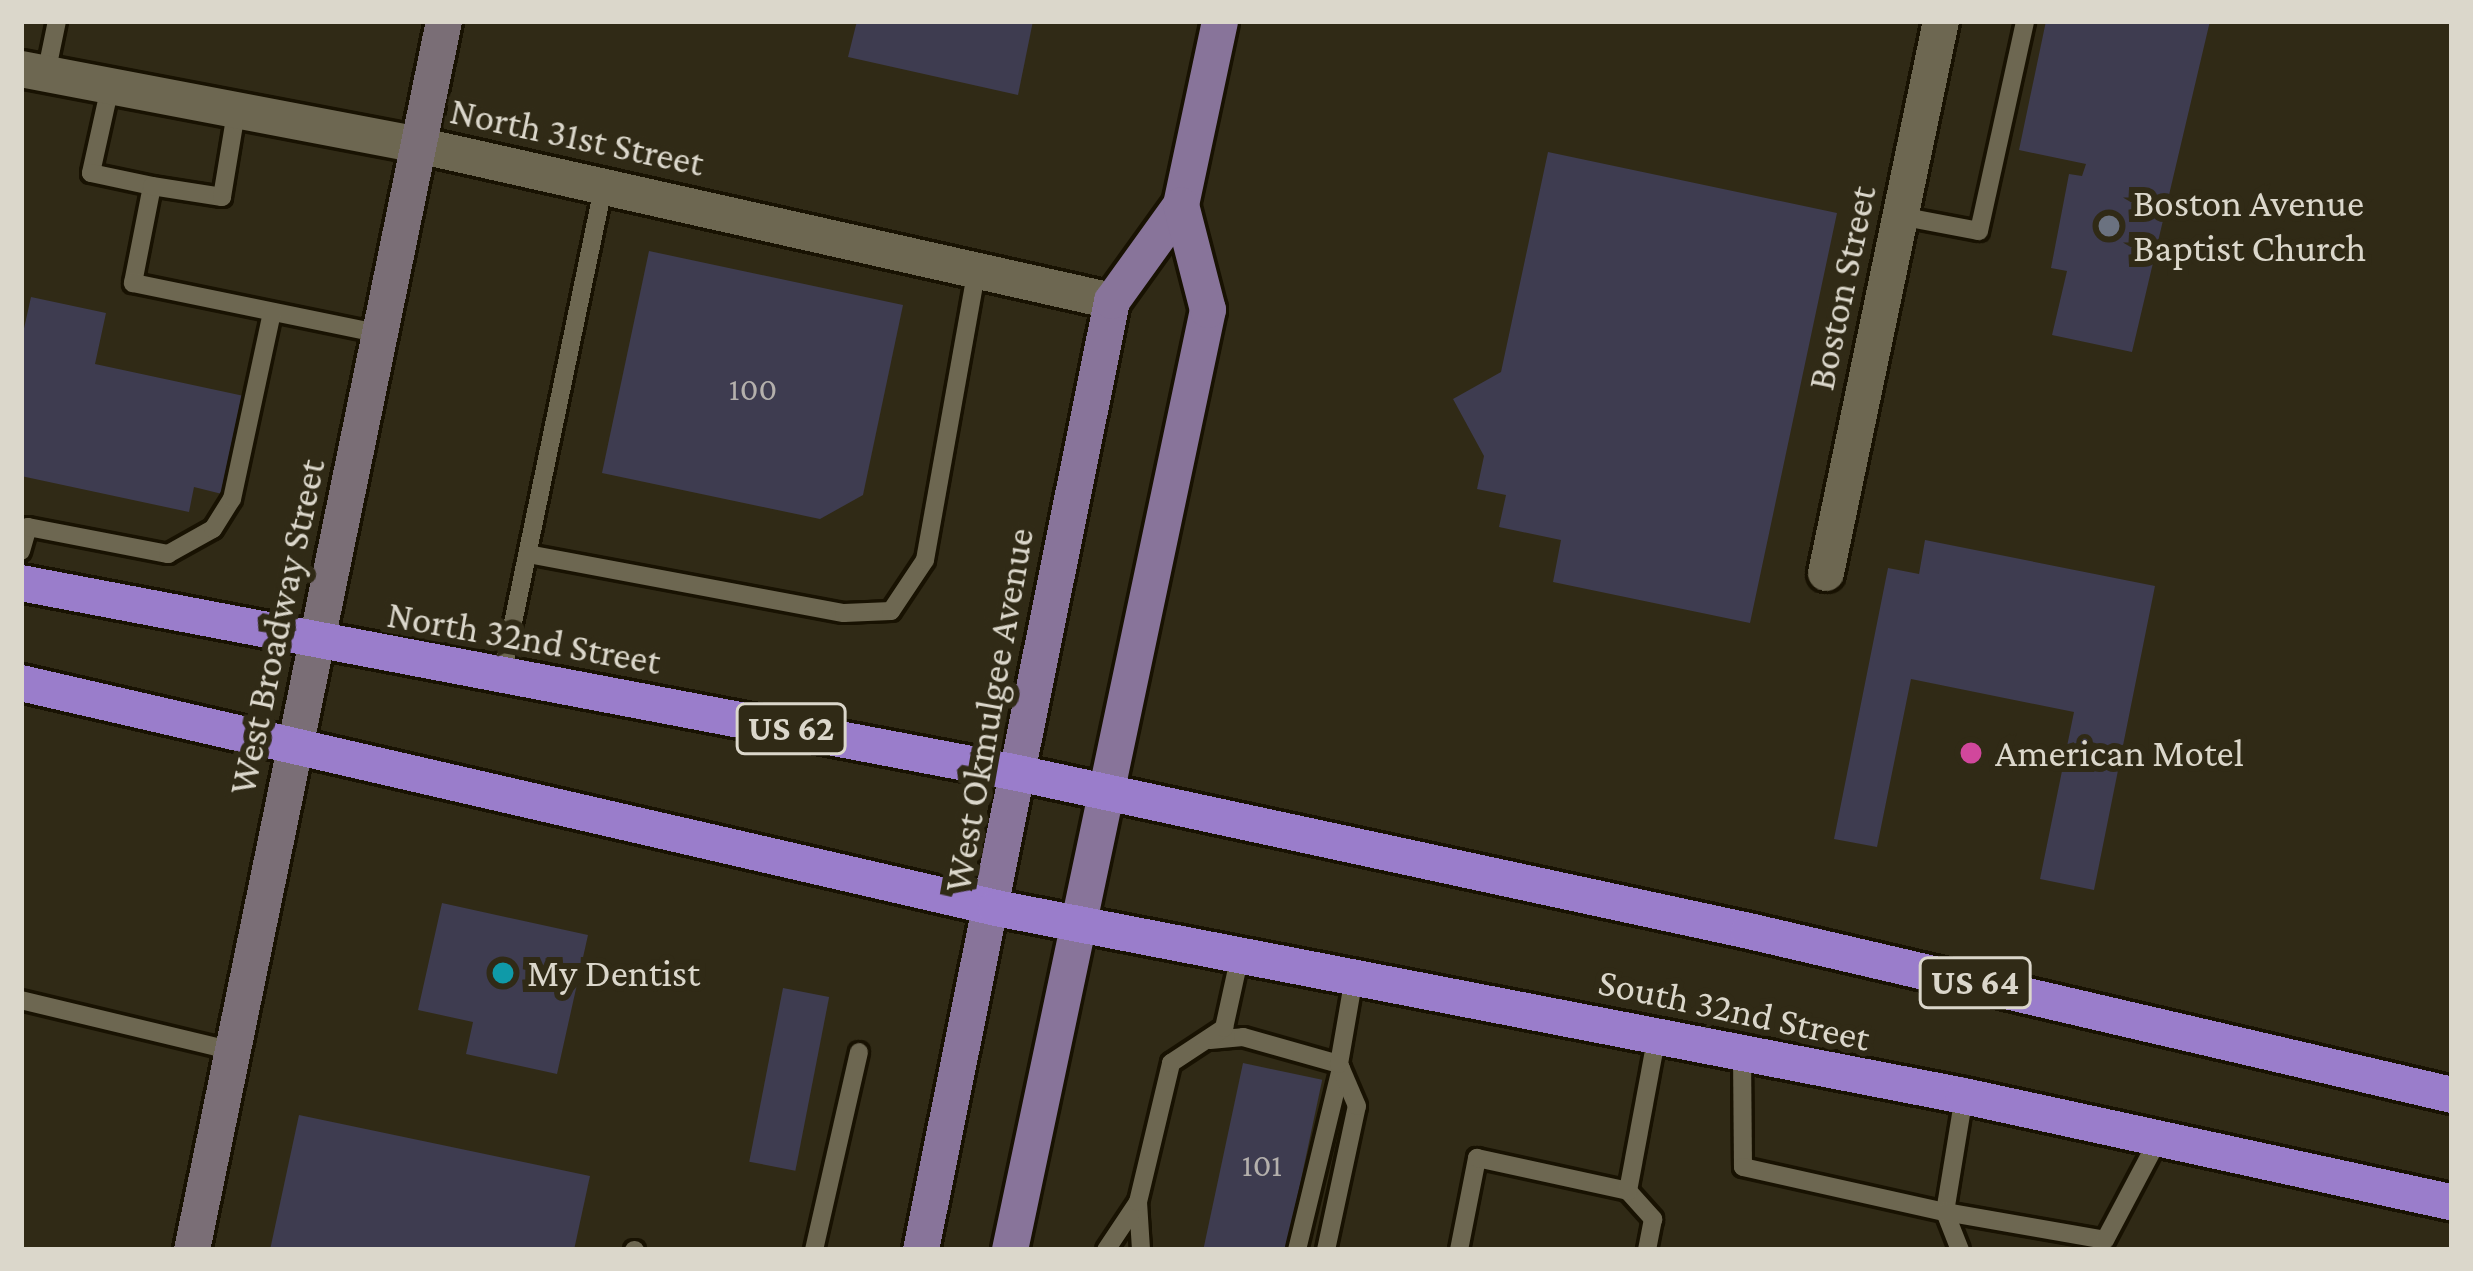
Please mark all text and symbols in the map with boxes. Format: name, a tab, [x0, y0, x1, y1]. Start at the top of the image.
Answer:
street label: North 31st Street	[446, 87, 708, 187]
place label: Boston Avenue Baptist Church	[2133, 181, 2366, 272]
street label: Boston Street	[1798, 182, 1886, 394]
marker: Boston Avenue Baptist Church	[2096, 213, 2122, 239]
house number: 100	[729, 369, 777, 409]
street label: West Broadway Street	[219, 455, 335, 799]
street label: West Okmulgee Avenue	[934, 524, 1044, 896]
street label: North 32nd Street	[384, 591, 664, 685]
road number: US 62	[734, 699, 848, 759]
place label: American Motel	[1995, 730, 2244, 776]
marker: American Motel	[1958, 740, 1984, 766]
place label: My Dentist	[527, 950, 700, 996]
road number: US 64	[1918, 953, 2032, 1013]
street label: South 32nd Street	[1594, 958, 1874, 1062]
marker: My Dentist	[490, 960, 516, 986]
house number: 101	[1242, 1145, 1282, 1185]

